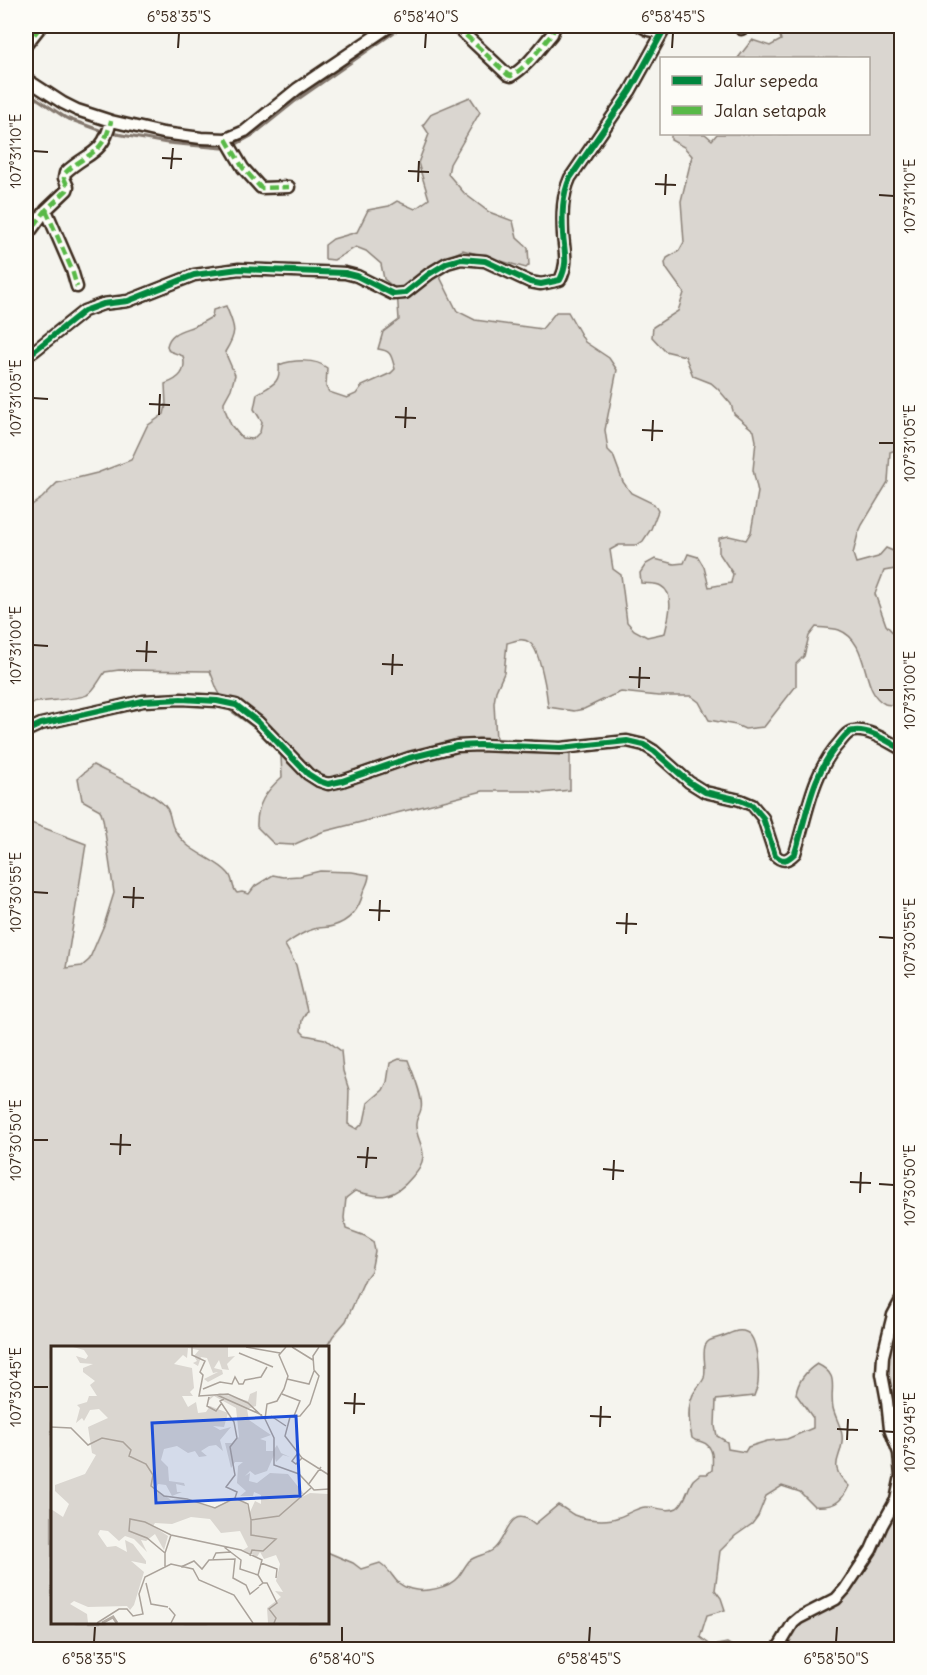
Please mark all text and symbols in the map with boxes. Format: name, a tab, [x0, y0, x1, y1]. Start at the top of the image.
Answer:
text: 6°58'35"S	[147, 7, 211, 26]
text: 6°58'40"S	[393, 7, 459, 26]
text: 6°58'45"S	[641, 7, 705, 26]
legend	[660, 57, 870, 135]
text: Jalur sepeda	[714, 69, 818, 92]
text: Jalan setapak	[714, 99, 826, 122]
text: 107°31'10"E	[6, 113, 25, 188]
text: 107°31'10"E	[900, 158, 919, 233]
text: 107°31'05"E	[6, 359, 25, 437]
text: 107°31'05"E	[900, 404, 919, 482]
text: 107°31'00"E	[6, 605, 25, 684]
text: 107°31'00"E	[900, 650, 919, 729]
text: 107°30'55"E	[6, 852, 25, 932]
text: 107°30'55"E	[900, 898, 919, 978]
text: 107°30'50"E	[6, 1099, 25, 1181]
text: 107°30'50"E	[900, 1144, 919, 1226]
inset map	[51, 1346, 328, 1624]
text: 107°30'45"E	[6, 1347, 25, 1427]
text: 107°30'45"E	[900, 1392, 919, 1472]
text: 6°58'35"S	[62, 1649, 126, 1668]
text: 6°58'40"S	[309, 1649, 375, 1668]
text: 6°58'45"S	[557, 1649, 621, 1668]
text: 6°58'50"S	[803, 1649, 869, 1668]

